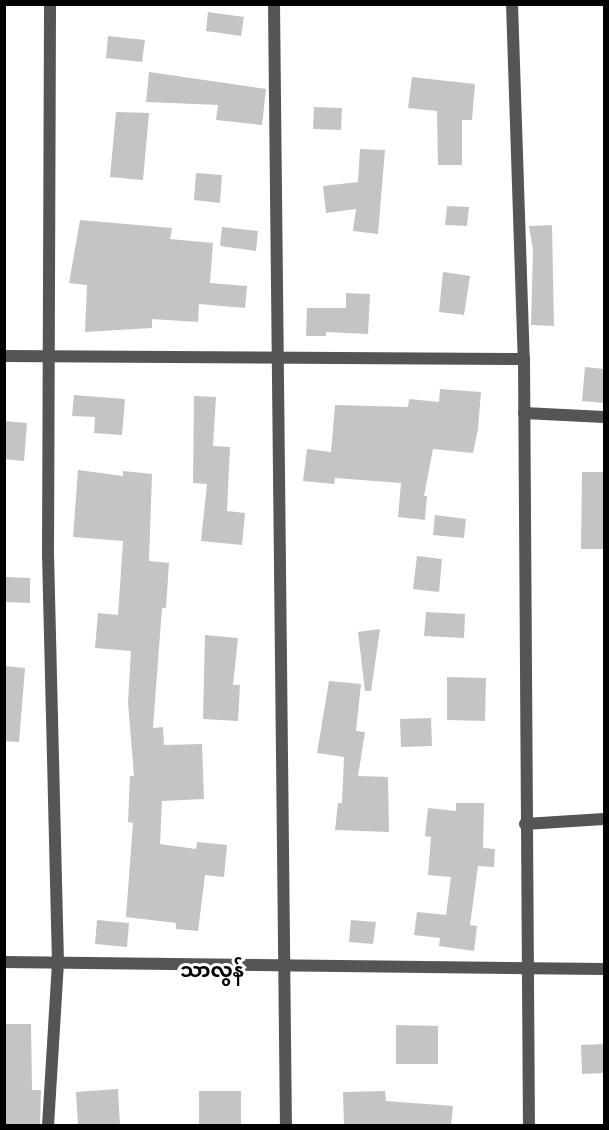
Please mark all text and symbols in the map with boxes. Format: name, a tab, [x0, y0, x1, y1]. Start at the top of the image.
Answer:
district label: သာလွန်	[180, 957, 244, 981]

